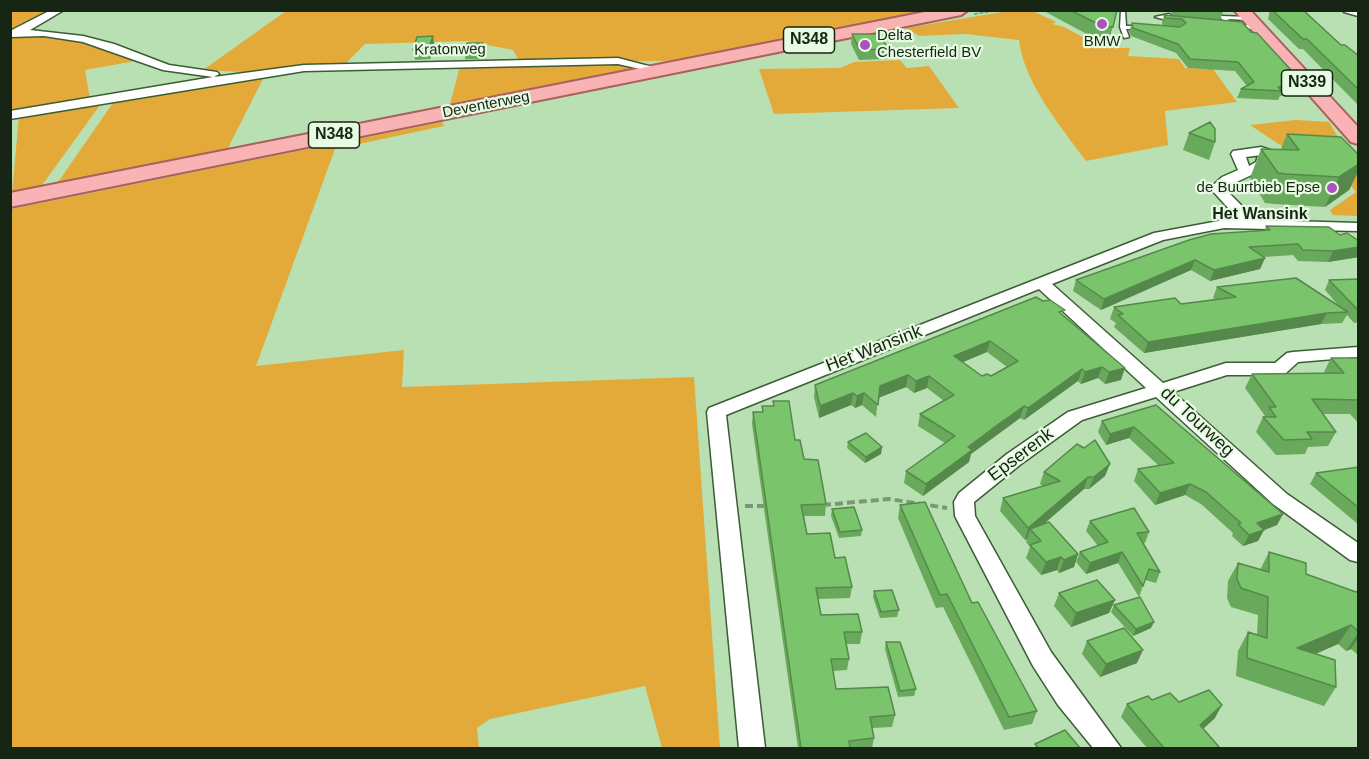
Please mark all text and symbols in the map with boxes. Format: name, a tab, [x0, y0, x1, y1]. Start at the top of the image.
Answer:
marker: BMW	[1095, 17, 1109, 31]
road number: N348	[784, 27, 834, 53]
place label: Delta Chesterfield BV	[877, 27, 981, 62]
place label: BMW	[1084, 33, 1120, 51]
marker: Delta Chesterfield BV	[858, 38, 872, 52]
street label: Kratonweg	[414, 40, 486, 60]
road number: N339	[1282, 70, 1332, 96]
street label: Deventerweg	[441, 88, 531, 122]
road number: N348	[308, 122, 360, 148]
place label: de Buurtbieb Epse	[1197, 179, 1320, 197]
marker: de Buurtbieb Epse	[1325, 181, 1339, 195]
district label: Het Wansink	[1212, 205, 1308, 225]
street label: Het Wansink	[823, 321, 925, 377]
street label: du Tourweg	[1156, 382, 1238, 462]
street label: Epserenk	[984, 423, 1058, 487]

